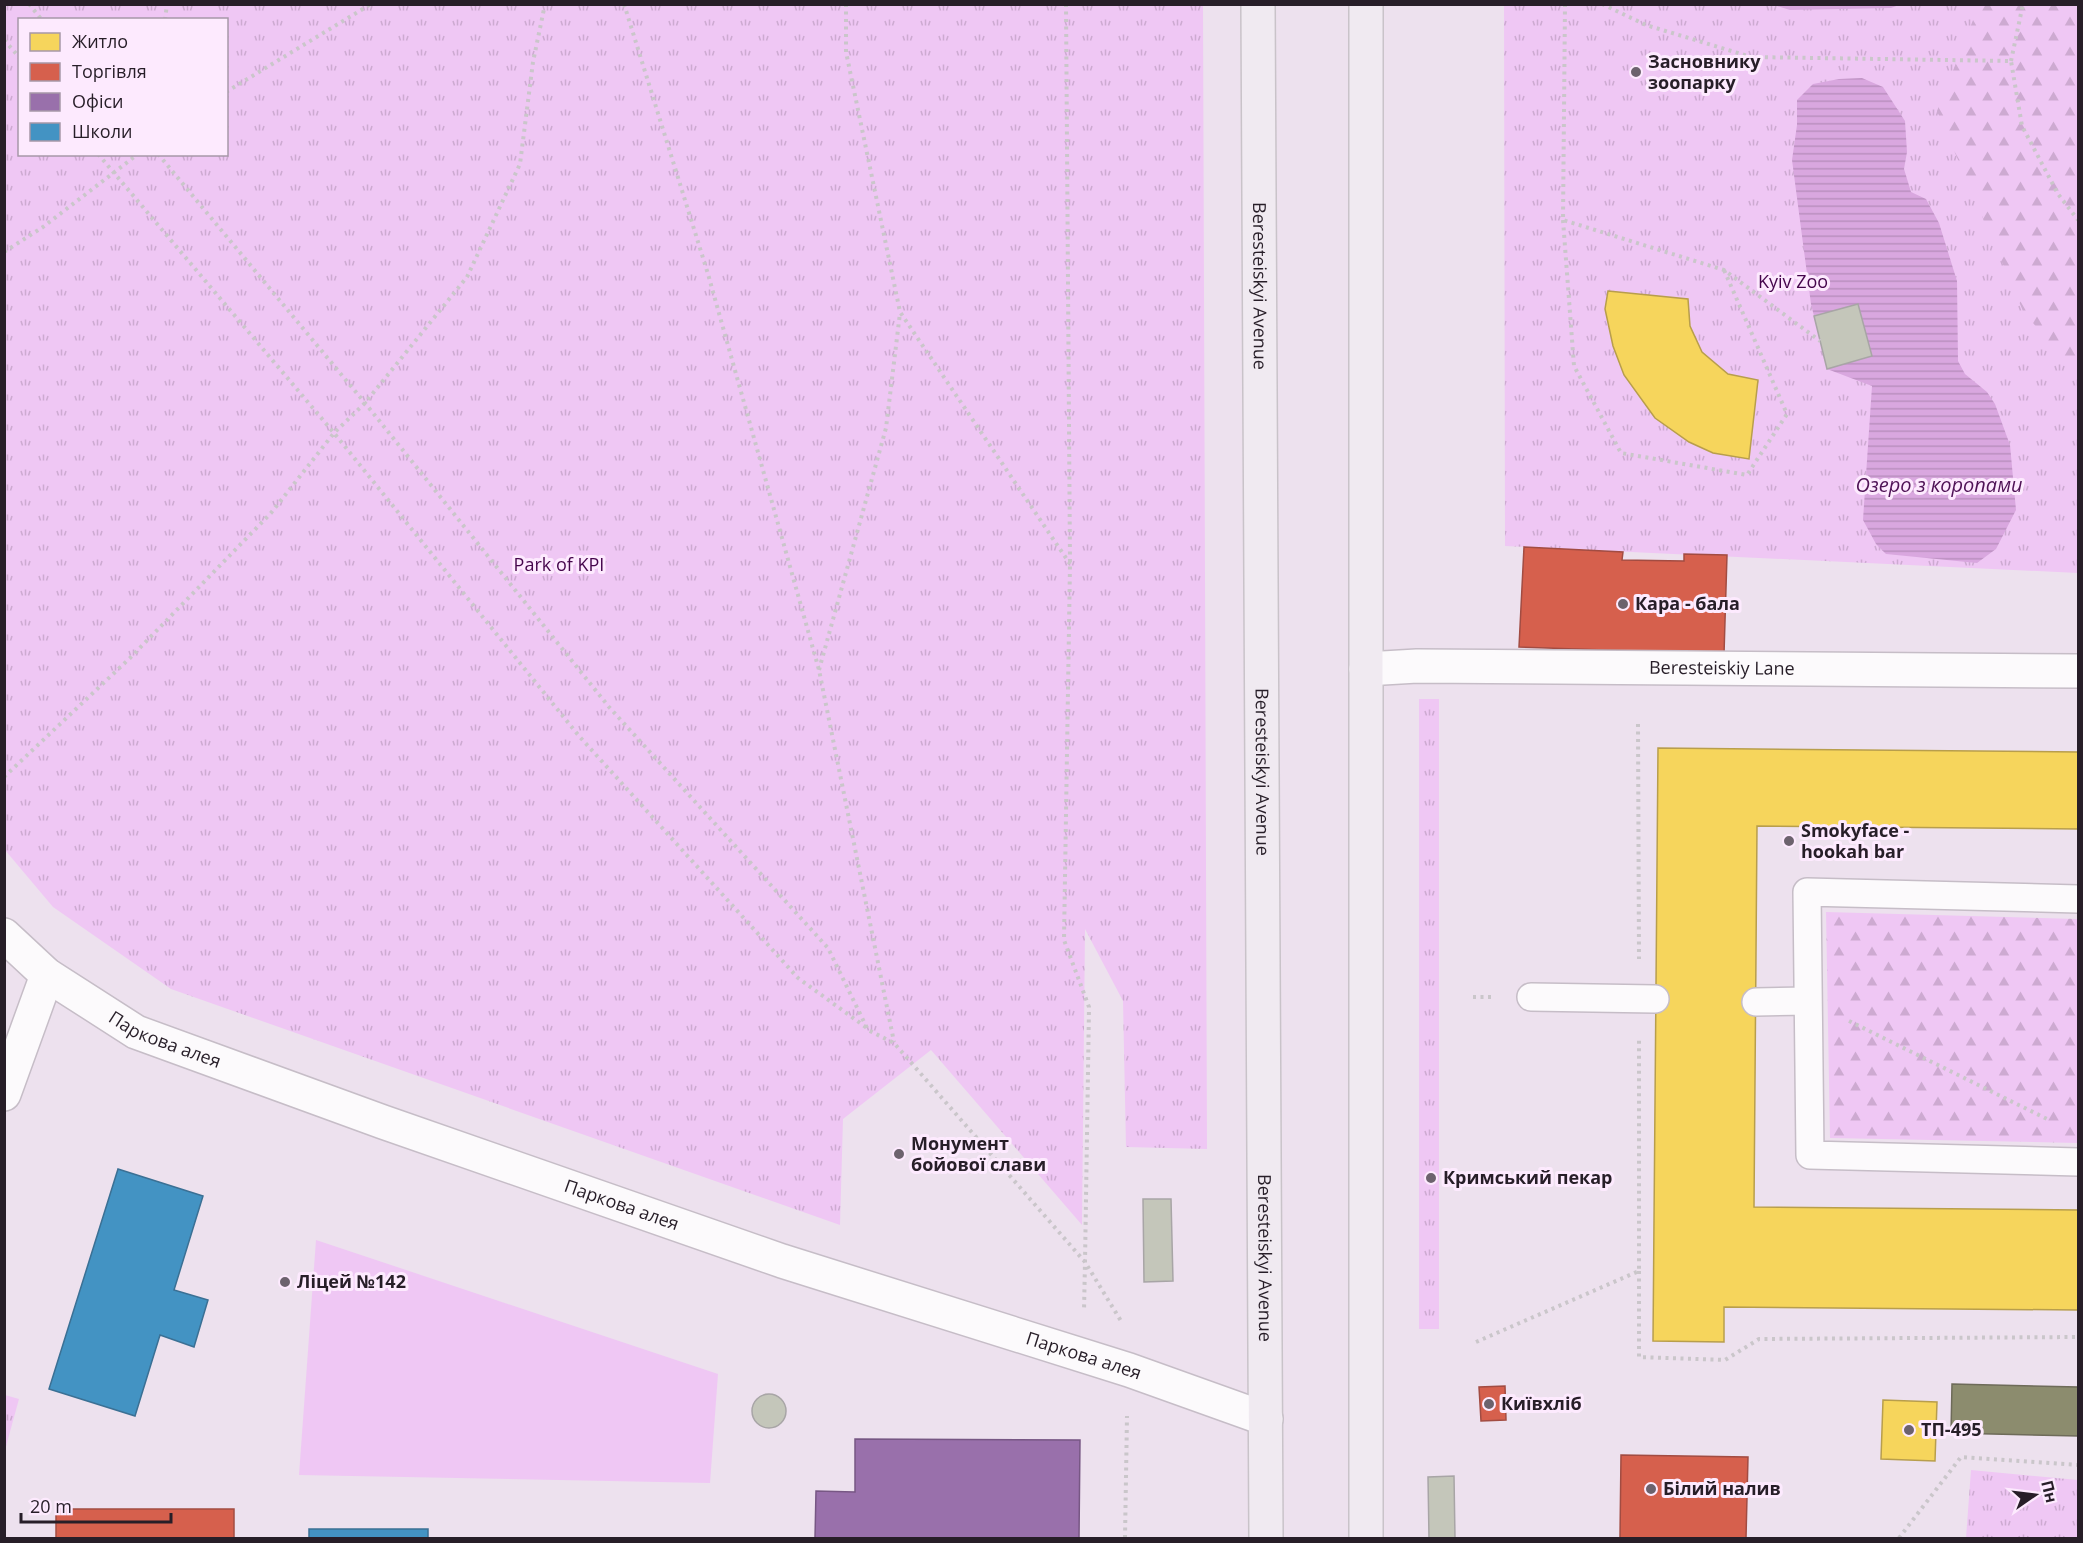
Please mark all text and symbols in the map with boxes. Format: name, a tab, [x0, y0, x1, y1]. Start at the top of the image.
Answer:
legend	[18, 18, 228, 156]
text: Житло	[72, 29, 128, 53]
place label: Засновнику зоопарку	[1648, 49, 1761, 94]
text: Торгівля	[72, 59, 147, 83]
marker: Засновнику зоопарку	[1629, 65, 1643, 79]
text: Офіси	[72, 89, 124, 113]
text: Школи	[72, 119, 132, 143]
street label: Beresteiskyi Avenue	[1248, 202, 1273, 370]
park label: Kyiv Zoo	[1758, 269, 1828, 293]
water label: Озеро з коропами	[1855, 471, 2023, 498]
park label: Park of KPI	[514, 552, 604, 576]
place label: Кара - бала	[1635, 591, 1740, 615]
marker: Кара - бала	[1616, 597, 1630, 611]
street label: Beresteiskiy Lane	[1649, 655, 1795, 680]
street label: Beresteiskyi Avenue	[1251, 688, 1275, 856]
place label: Smokyface - hookah bar	[1801, 818, 1910, 863]
marker: Smokyface - hookah bar	[1782, 834, 1796, 848]
street label: Паркова алея	[105, 1005, 224, 1073]
place label: Монумент бойової слави	[911, 1131, 1046, 1176]
marker: Монумент бойової слави	[892, 1147, 906, 1161]
place label: Кримський пекар	[1443, 1165, 1612, 1189]
marker: Кримський пекар	[1424, 1171, 1438, 1185]
street label: Паркова алея	[561, 1173, 682, 1235]
street label: Beresteiskyi Avenue	[1253, 1174, 1278, 1342]
place label: Ліцей №142	[297, 1269, 406, 1293]
marker: Ліцей №142	[278, 1275, 292, 1289]
street label: Паркова алея	[1023, 1325, 1145, 1385]
place label: Київхліб	[1501, 1391, 1582, 1415]
marker: Київхліб	[1482, 1397, 1496, 1411]
place label: ТП-495	[1921, 1417, 1982, 1441]
marker: ТП-495	[1902, 1423, 1916, 1437]
north arrow	[2005, 1465, 2065, 1525]
place label: Білий налив	[1663, 1476, 1781, 1500]
text: Пн	[2036, 1478, 2063, 1505]
marker: Білий налив	[1644, 1482, 1658, 1496]
scale bar	[21, 1486, 171, 1524]
text: 20 m	[30, 1494, 72, 1518]

